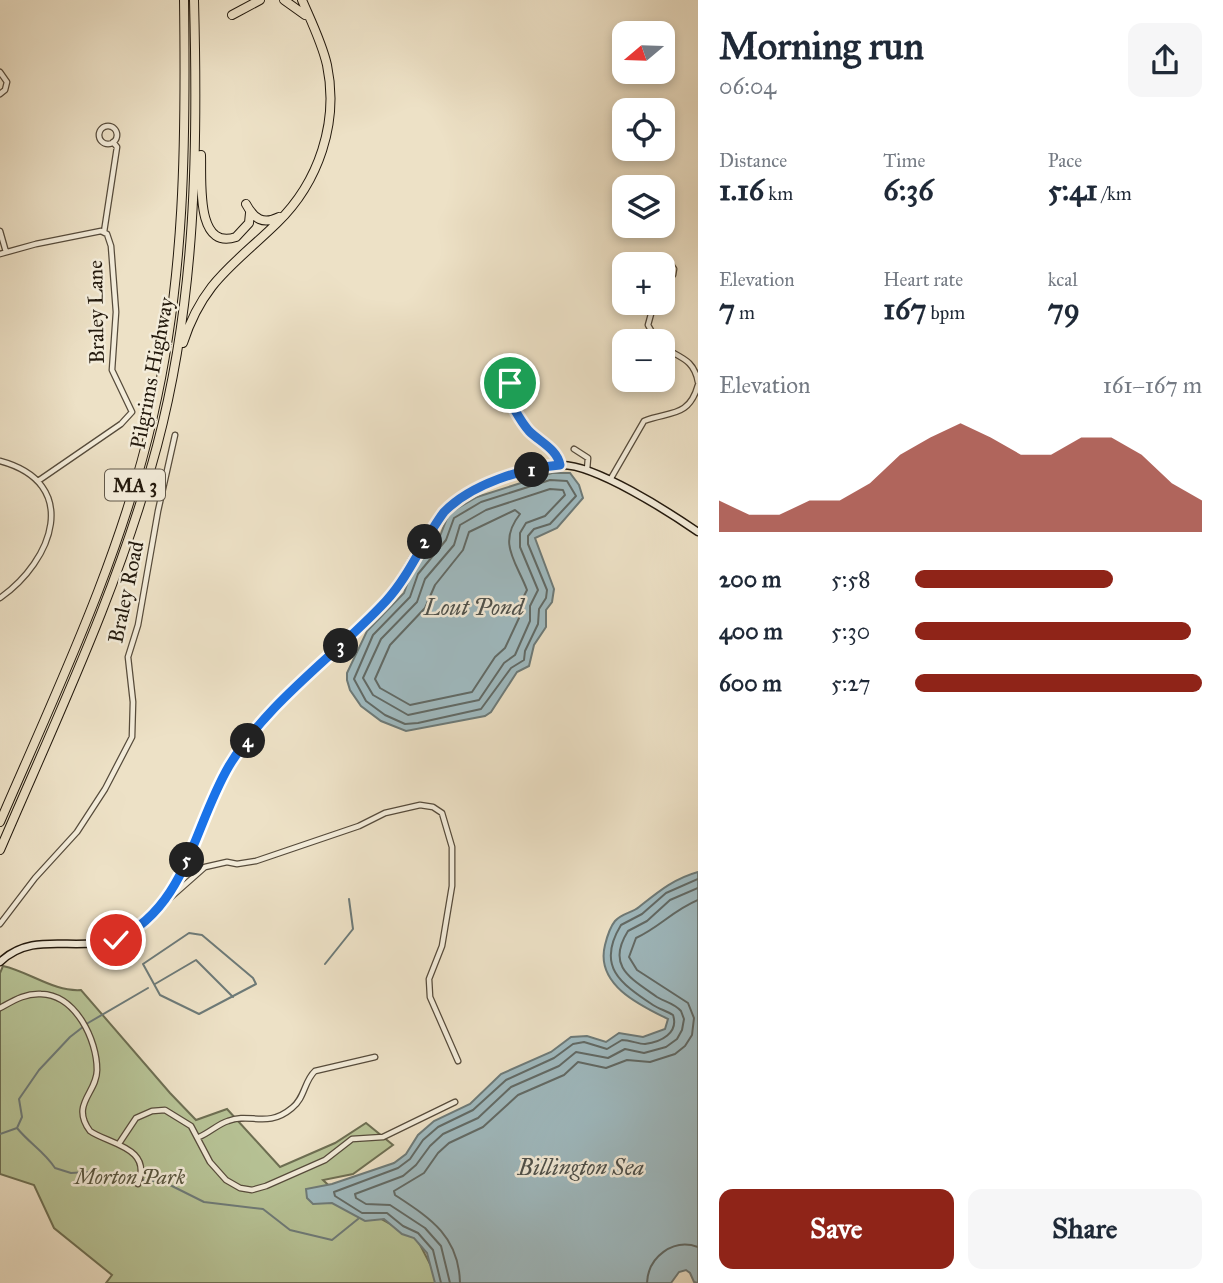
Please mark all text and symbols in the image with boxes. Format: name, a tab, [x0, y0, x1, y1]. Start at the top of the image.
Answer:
north arrow	[612, 21, 676, 84]
map controls	[612, 21, 675, 392]
text: Morning run	[719, 23, 924, 69]
button: share	[1128, 23, 1202, 97]
text: 06:04	[719, 72, 776, 100]
button: locate	[612, 98, 675, 161]
text: Distance	[719, 149, 787, 172]
text: Time	[883, 149, 925, 172]
text: Pace	[1048, 149, 1082, 172]
text: 1.16	[719, 172, 764, 208]
text: 6:36	[883, 172, 934, 208]
text: 5:41	[1048, 172, 1098, 208]
button: layers	[612, 175, 675, 238]
text: km	[764, 182, 793, 205]
text: /km	[1098, 182, 1132, 205]
button: +	[612, 252, 675, 315]
street label: Braley Lane	[82, 260, 110, 364]
text: Elevation	[719, 268, 794, 291]
text: Heart rate	[883, 268, 963, 291]
text: kcal	[1048, 268, 1078, 291]
text: 7	[719, 291, 735, 327]
text: 167	[883, 291, 926, 327]
text: 79	[1048, 291, 1080, 327]
street label: Pilgrims Highway	[125, 294, 180, 451]
text: m	[735, 301, 755, 324]
text: bpm	[926, 301, 965, 324]
button: −	[612, 329, 675, 392]
pin	[480, 353, 540, 413]
icon: arrive	[491, 364, 529, 402]
text: Elevation	[719, 371, 810, 399]
text: 161–167 m	[1103, 371, 1202, 399]
pin: 1	[514, 452, 550, 488]
text: 1	[528, 458, 535, 481]
road number: MA 3	[105, 470, 165, 500]
pin: 2	[408, 524, 442, 560]
text: 2	[420, 530, 429, 553]
street label: Braley Road	[102, 538, 150, 646]
text: 200 m	[719, 565, 781, 593]
text: 5:58	[831, 565, 870, 593]
water label: Lout Pond	[423, 593, 526, 621]
text: 400 m	[719, 617, 783, 645]
text: 5:30	[831, 617, 870, 645]
pin: 3	[324, 628, 358, 664]
text: 3	[337, 634, 344, 657]
text: 600 m	[719, 669, 782, 697]
text: 5:27	[831, 669, 871, 697]
pin: 4	[230, 724, 266, 758]
text: 4	[242, 729, 253, 752]
pin: 5	[170, 842, 204, 878]
text: 5	[182, 848, 191, 871]
pin	[86, 910, 146, 970]
icon: check	[97, 921, 135, 959]
water label: Billington Sea	[517, 1153, 644, 1181]
park label: Morton Park	[73, 1164, 186, 1190]
button: Save	[719, 1189, 954, 1269]
button: Share	[968, 1189, 1202, 1269]

